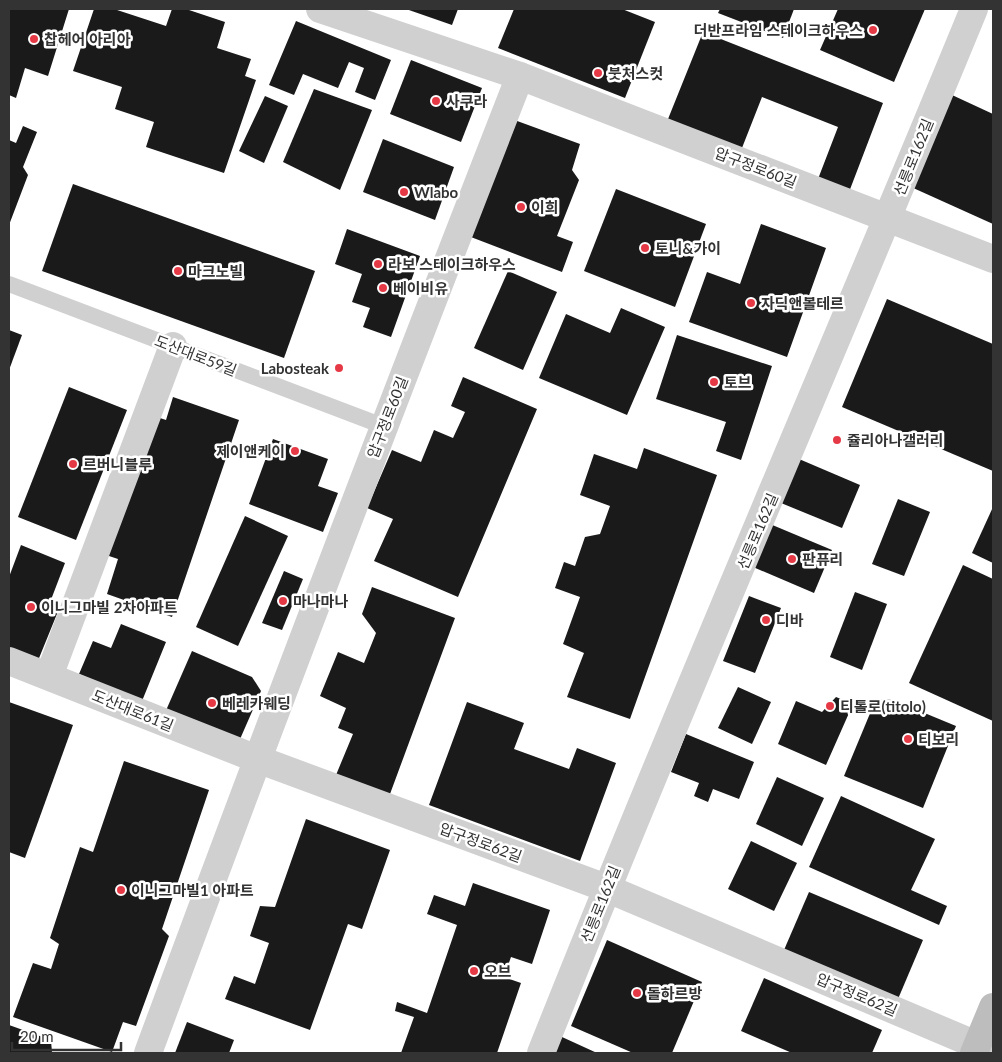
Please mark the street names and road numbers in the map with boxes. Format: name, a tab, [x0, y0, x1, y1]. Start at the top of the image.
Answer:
street label: 선릉로162길	[889, 116, 937, 198]
street label: 압구정로60길	[712, 143, 800, 191]
street label: 도산대로59길	[152, 331, 240, 379]
street label: 압구정로60길	[363, 373, 411, 461]
street label: 선릉로162길	[733, 490, 781, 572]
street label: 도산대로61길	[90, 685, 176, 735]
street label: 압구정로62길	[437, 819, 525, 865]
street label: 선릉로162길	[576, 863, 624, 945]
street label: 압구정로62길	[814, 969, 900, 1019]

